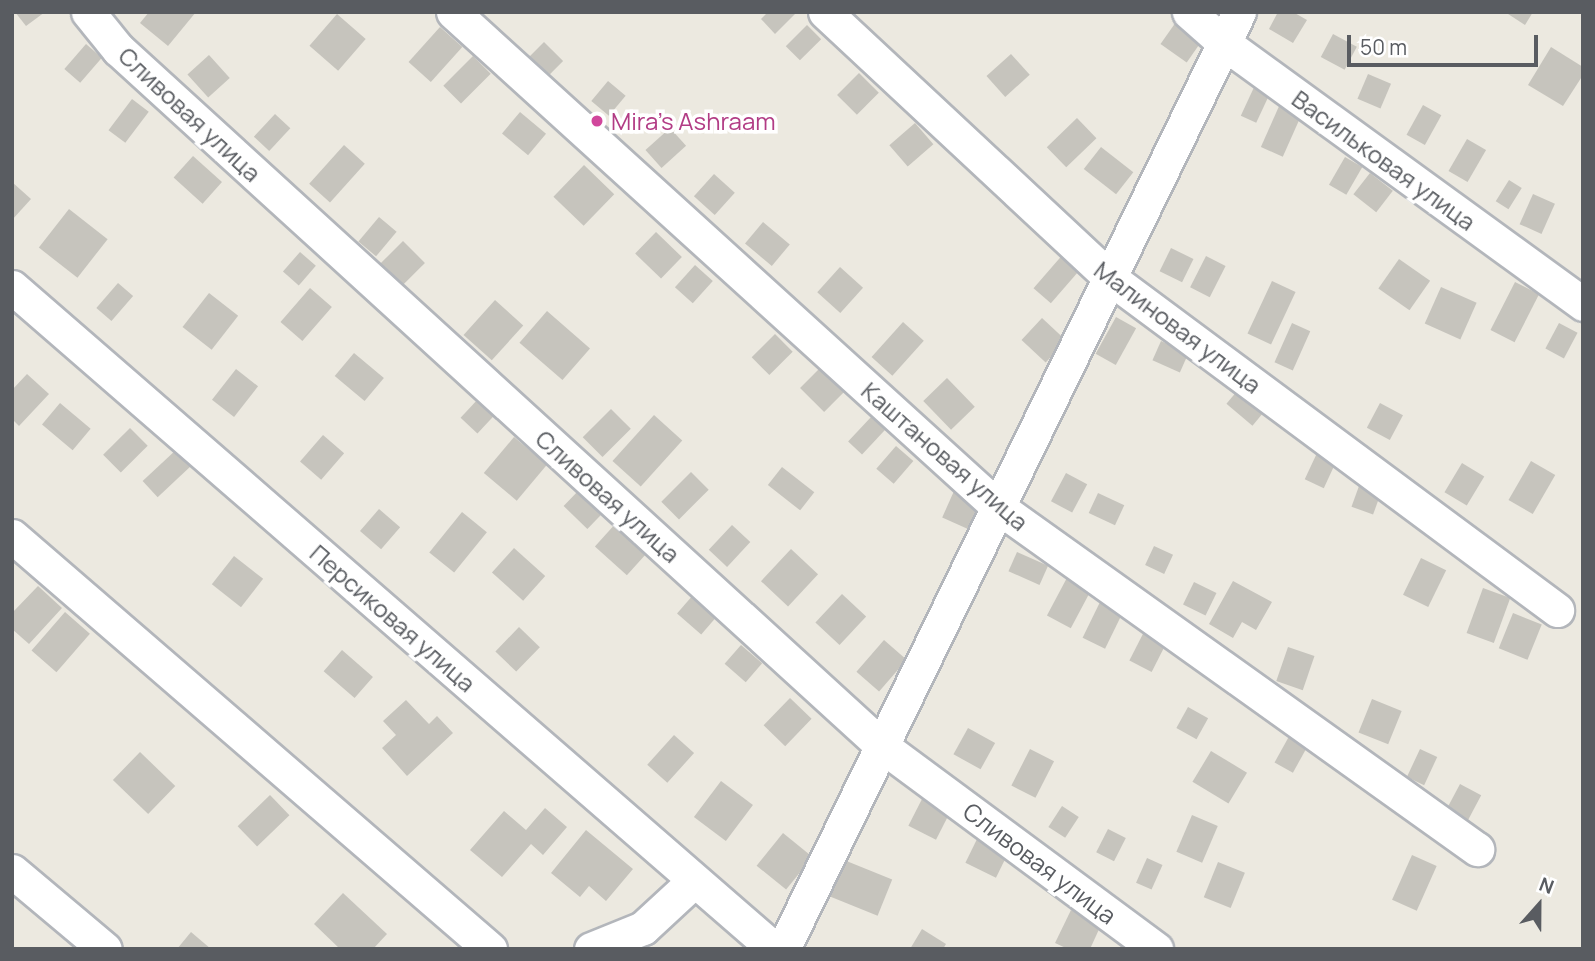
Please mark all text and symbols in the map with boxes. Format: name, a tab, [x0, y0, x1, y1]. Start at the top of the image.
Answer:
scale bar	[1350, 21, 1541, 65]
text: 50 m	[1360, 33, 1407, 61]
street label: Сливовая улица	[113, 41, 267, 187]
street label: Васильковая улица	[1287, 84, 1481, 236]
place label: Mira's Ashraam	[611, 107, 776, 135]
marker: Mira's Ashraam	[589, 113, 605, 129]
street label: Малиновая улица	[1089, 255, 1267, 399]
street label: Каштановая улица	[856, 376, 1034, 536]
street label: Сливовая улица	[530, 424, 686, 568]
street label: Персиковая улица	[304, 538, 482, 698]
street label: Сливовая улица	[958, 796, 1122, 930]
north arrow	[1504, 870, 1574, 940]
text: N	[1535, 871, 1558, 900]

